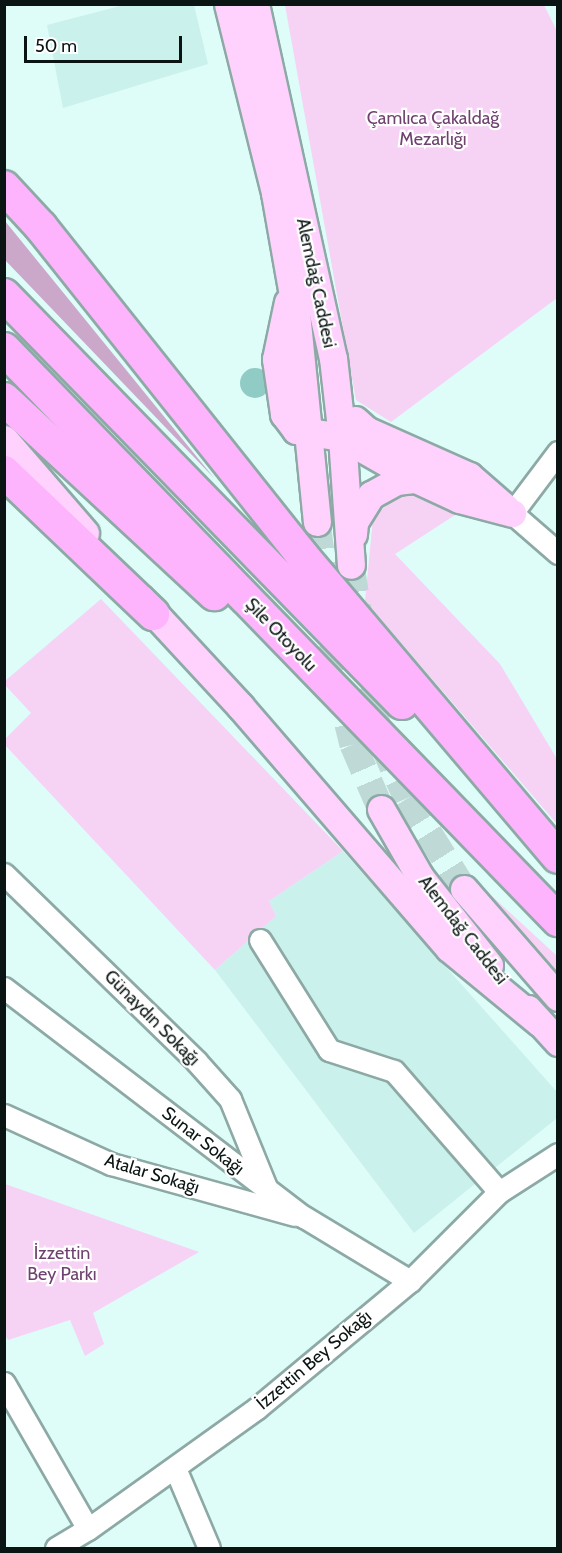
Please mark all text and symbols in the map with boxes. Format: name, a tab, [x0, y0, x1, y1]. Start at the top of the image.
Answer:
scale bar	[27, 24, 184, 62]
text: 50 m	[35, 35, 77, 57]
park label: Çamlıca Çakaldağ Mezarlığı	[367, 108, 499, 150]
street label: Alemdağ Caddesi	[292, 216, 340, 350]
street label: Şile Otoyolu	[241, 594, 321, 676]
street label: Alemdağ Caddesi	[414, 871, 512, 989]
street label: Günaydın Sokağı	[100, 966, 204, 1070]
street label: Sunar Sokağı	[158, 1102, 248, 1180]
street label: Atalar Sokağı	[102, 1149, 202, 1199]
park label: İzzettin Bey Parkı	[27, 1243, 97, 1286]
street label: İzzettin Bey Sokağı	[252, 1306, 376, 1414]

